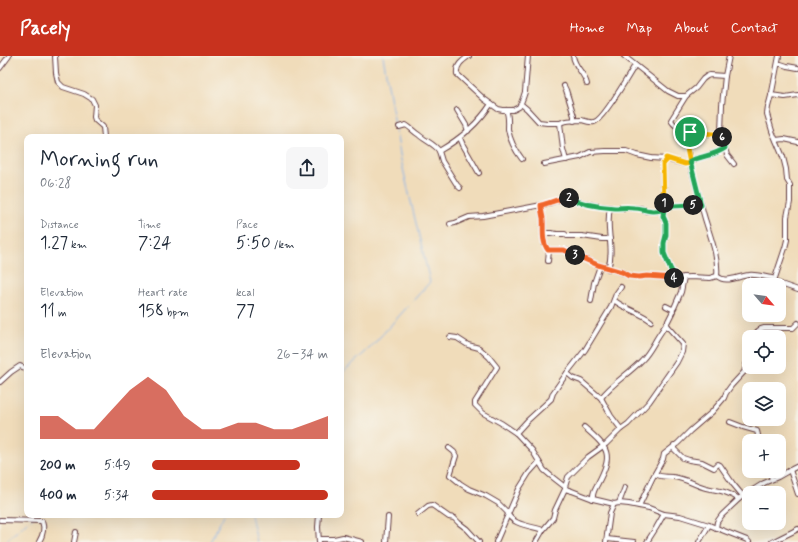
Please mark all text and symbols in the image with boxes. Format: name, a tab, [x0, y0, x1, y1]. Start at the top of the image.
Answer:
text: Pacely	[20, 16, 71, 41]
text: Home	[570, 19, 604, 37]
text: Map	[626, 19, 652, 37]
text: About	[674, 19, 709, 37]
text: Contact	[731, 19, 778, 37]
pin	[673, 115, 707, 149]
icon: arrive	[679, 121, 701, 143]
pin: 6	[712, 127, 732, 147]
text: 6	[719, 130, 725, 144]
text: Morning run	[40, 146, 159, 174]
button: share	[286, 147, 328, 189]
text: 06:28	[40, 175, 71, 192]
pin: 2	[559, 188, 579, 208]
text: 2	[566, 191, 572, 205]
pin: 1	[654, 193, 674, 213]
pin: 5	[683, 195, 703, 215]
text: 1	[662, 196, 666, 210]
text: 5	[690, 198, 696, 212]
text: Distance	[40, 218, 79, 232]
text: Time	[138, 218, 161, 232]
text: Pace	[236, 218, 258, 232]
text: 1.27	[40, 232, 68, 254]
text: 7:24	[138, 232, 172, 254]
text: 5:50	[236, 232, 271, 254]
text: km	[68, 238, 87, 252]
text: /km	[271, 238, 295, 252]
pin: 3	[565, 245, 585, 265]
text: 3	[573, 248, 577, 262]
pin: 4	[664, 268, 684, 288]
text: 4	[671, 271, 677, 285]
north arrow	[742, 278, 786, 322]
map controls	[742, 278, 786, 530]
text: Elevation	[40, 286, 83, 300]
text: Heart rate	[138, 286, 187, 300]
text: kcal	[236, 286, 254, 300]
text: 11	[40, 300, 55, 322]
text: 158	[138, 300, 164, 322]
text: 77	[236, 300, 255, 322]
text: m	[55, 306, 67, 320]
text: bpm	[164, 306, 189, 320]
button: locate	[742, 330, 786, 374]
text: Elevation	[40, 346, 91, 363]
text: 26–34 m	[277, 346, 328, 363]
button: layers	[742, 382, 786, 426]
button: +	[742, 434, 786, 478]
text: 200 m	[40, 457, 75, 474]
text: 5:49	[104, 457, 131, 474]
button: −	[742, 486, 786, 530]
text: 400 m	[40, 487, 77, 504]
text: 5:34	[104, 487, 129, 504]

